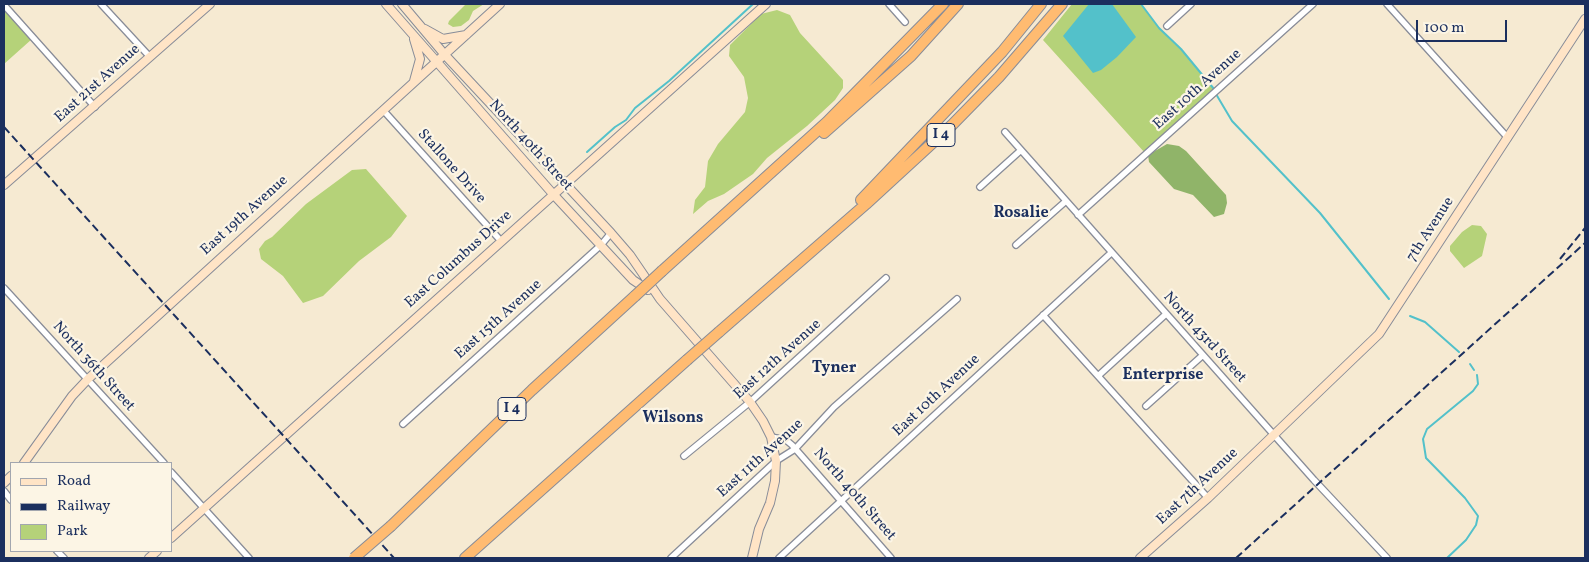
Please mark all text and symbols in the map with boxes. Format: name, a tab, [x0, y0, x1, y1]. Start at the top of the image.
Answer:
scale bar	[1419, 10, 1510, 42]
text: 100 m	[1424, 18, 1464, 39]
street label: East 21st Avenue	[52, 41, 144, 127]
street label: East 10th Avenue	[1150, 46, 1246, 134]
street label: North 40th Street	[484, 97, 576, 195]
road number: I 4	[927, 124, 955, 146]
street label: Stallone Drive	[413, 126, 489, 208]
street label: East 19th Avenue	[198, 172, 292, 260]
street label: 7th Avenue	[1403, 194, 1459, 266]
district label: Rosalie	[993, 204, 1049, 224]
street label: East Columbus Drive	[402, 207, 516, 313]
street label: East 15th Avenue	[452, 276, 546, 364]
street label: North 43rd Street	[1159, 289, 1249, 387]
street label: East 12th Avenue	[731, 316, 825, 404]
street label: North 36th Street	[48, 318, 138, 416]
street label: East 10th Avenue	[890, 351, 984, 441]
district label: Tyner	[812, 359, 856, 379]
district label: Enterprise	[1123, 366, 1203, 386]
road number: I 4	[498, 398, 526, 420]
district label: Wilsons	[643, 409, 703, 429]
street label: East 11th Avenue	[714, 416, 808, 502]
street label: North 40th Street	[809, 445, 899, 545]
street label: East 7th Avenue	[1154, 445, 1242, 529]
legend	[10, 462, 172, 552]
text: Road	[57, 471, 91, 492]
text: Railway	[57, 496, 110, 517]
text: Park	[57, 521, 88, 542]

